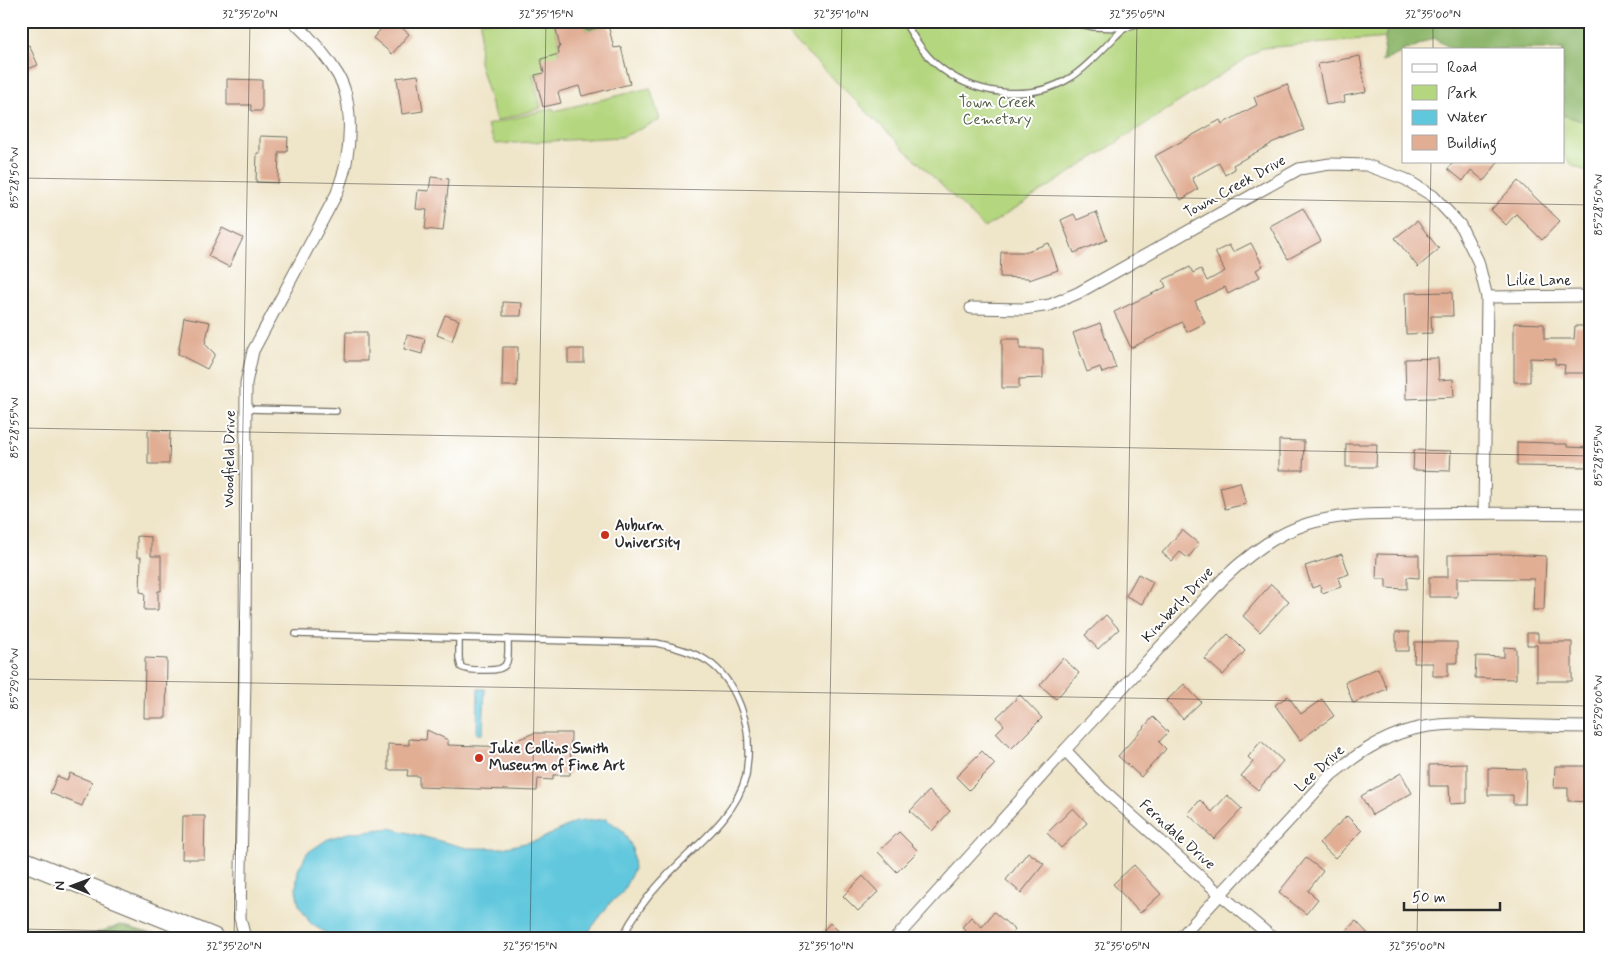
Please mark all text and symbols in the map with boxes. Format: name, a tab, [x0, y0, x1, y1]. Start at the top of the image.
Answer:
text: 32°35'20"N	[222, 7, 278, 23]
text: 32°35'15"N	[519, 7, 573, 23]
text: 32°35'10"N	[814, 7, 868, 23]
text: 32°35'05"N	[1109, 7, 1165, 23]
text: 32°35'00"N	[1405, 7, 1461, 23]
legend	[1402, 48, 1564, 162]
text: Road	[1447, 58, 1477, 78]
text: Park	[1447, 84, 1477, 104]
park label: Town Creek Cemetary	[959, 93, 1035, 130]
text: Water	[1447, 108, 1487, 128]
text: Building	[1447, 134, 1497, 155]
text: 85°28'50"W	[7, 147, 23, 209]
street label: Town Creek Drive	[1180, 151, 1290, 223]
text: 85°28'50"W	[1591, 174, 1607, 236]
street label: Lilie Lane	[1507, 271, 1571, 291]
text: 85°28'55"W	[7, 397, 23, 459]
street label: Woodfield Drive	[219, 410, 241, 508]
text: 85°28'55"W	[1591, 425, 1607, 487]
place label: Auburn University	[615, 516, 680, 553]
marker: Auburn University	[599, 529, 611, 541]
street label: Kimberly Drive	[1138, 563, 1218, 647]
text: 85°29'00"W	[7, 648, 23, 710]
text: 85°29'00"W	[1591, 675, 1607, 737]
place label: Julie Collins Smith Museum of Fine Art	[489, 739, 625, 776]
street label: Lee Drive	[1291, 741, 1349, 797]
marker: Julie Collins Smith Museum of Fine Art	[473, 752, 485, 764]
street label: Ferndale Drive	[1135, 795, 1220, 875]
north arrow	[48, 862, 98, 912]
scale bar	[1404, 879, 1501, 911]
text: N	[51, 881, 69, 891]
text: 50 m	[1412, 888, 1446, 908]
text: 32°35'20"N	[206, 939, 262, 955]
text: 32°35'15"N	[503, 939, 557, 955]
text: 32°35'10"N	[799, 939, 853, 955]
text: 32°35'05"N	[1094, 939, 1150, 955]
text: 32°35'00"N	[1389, 939, 1445, 955]

